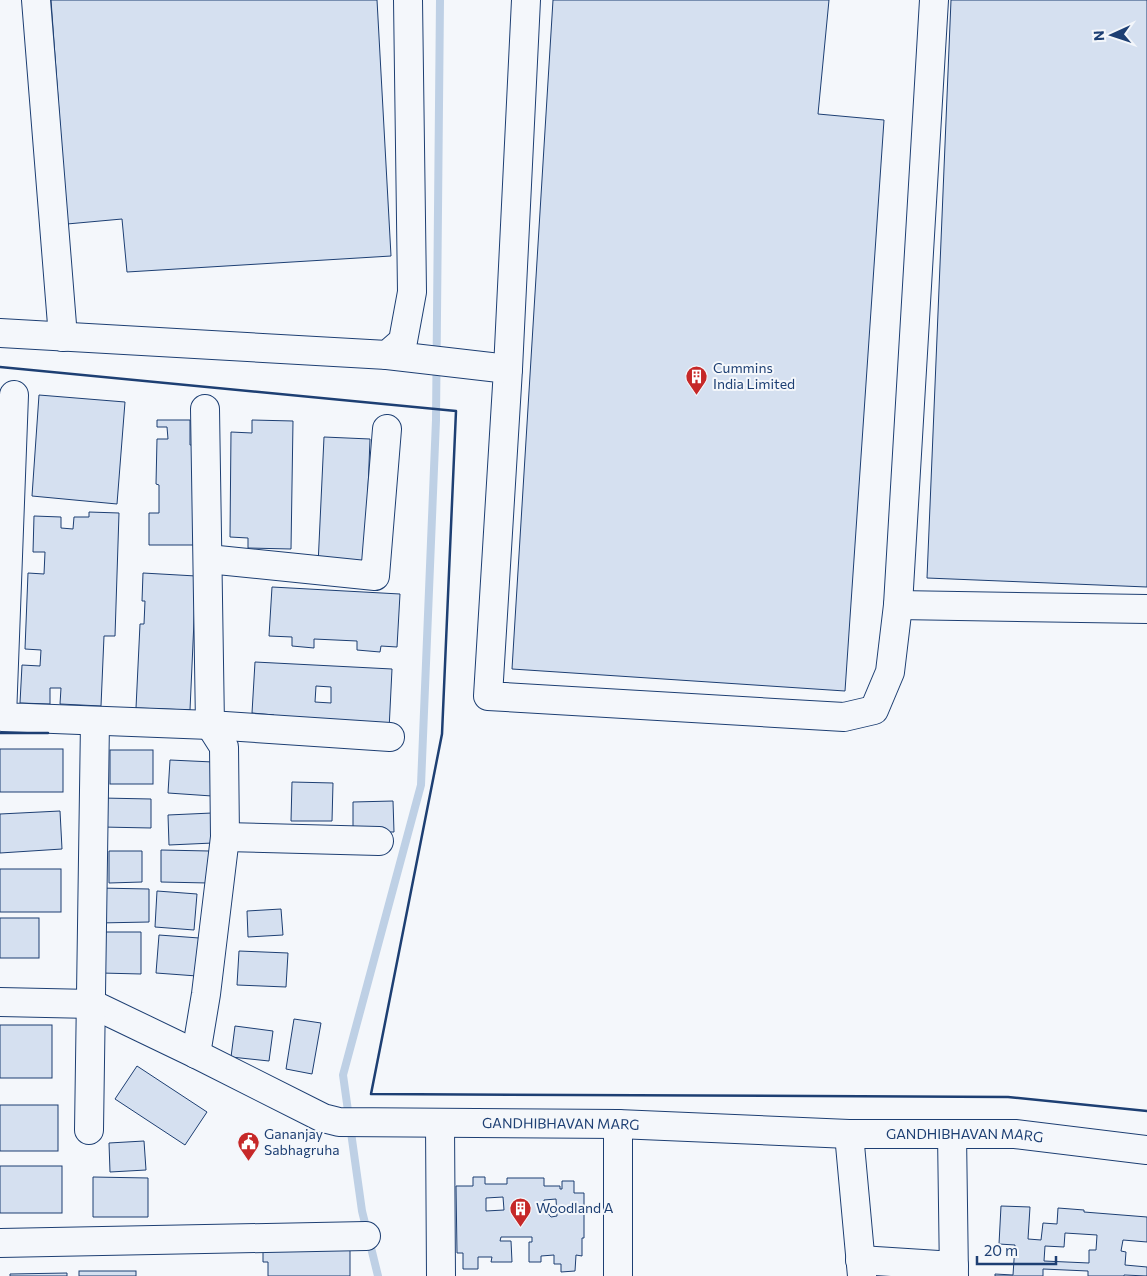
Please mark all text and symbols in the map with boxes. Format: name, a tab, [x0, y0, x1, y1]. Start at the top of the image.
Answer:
north arrow	[1087, 10, 1137, 60]
text: N	[1090, 30, 1107, 41]
place label: Cummins India Limited	[713, 359, 795, 392]
building icon: Cummins India Limited	[685, 364, 709, 395]
street label: GANDHIBHAVAN MARG	[482, 1114, 640, 1133]
place label: Gananjay Sabhagruha	[264, 1125, 340, 1158]
street label: GANDHIBHAVAN MARG	[886, 1125, 1044, 1145]
public building icon: Gananjay Sabhagruha	[236, 1130, 260, 1161]
building icon: Woodland A	[508, 1196, 532, 1227]
place label: Woodland A	[536, 1199, 614, 1216]
scale bar	[977, 1234, 1056, 1266]
text: 20 m	[984, 1241, 1018, 1259]

